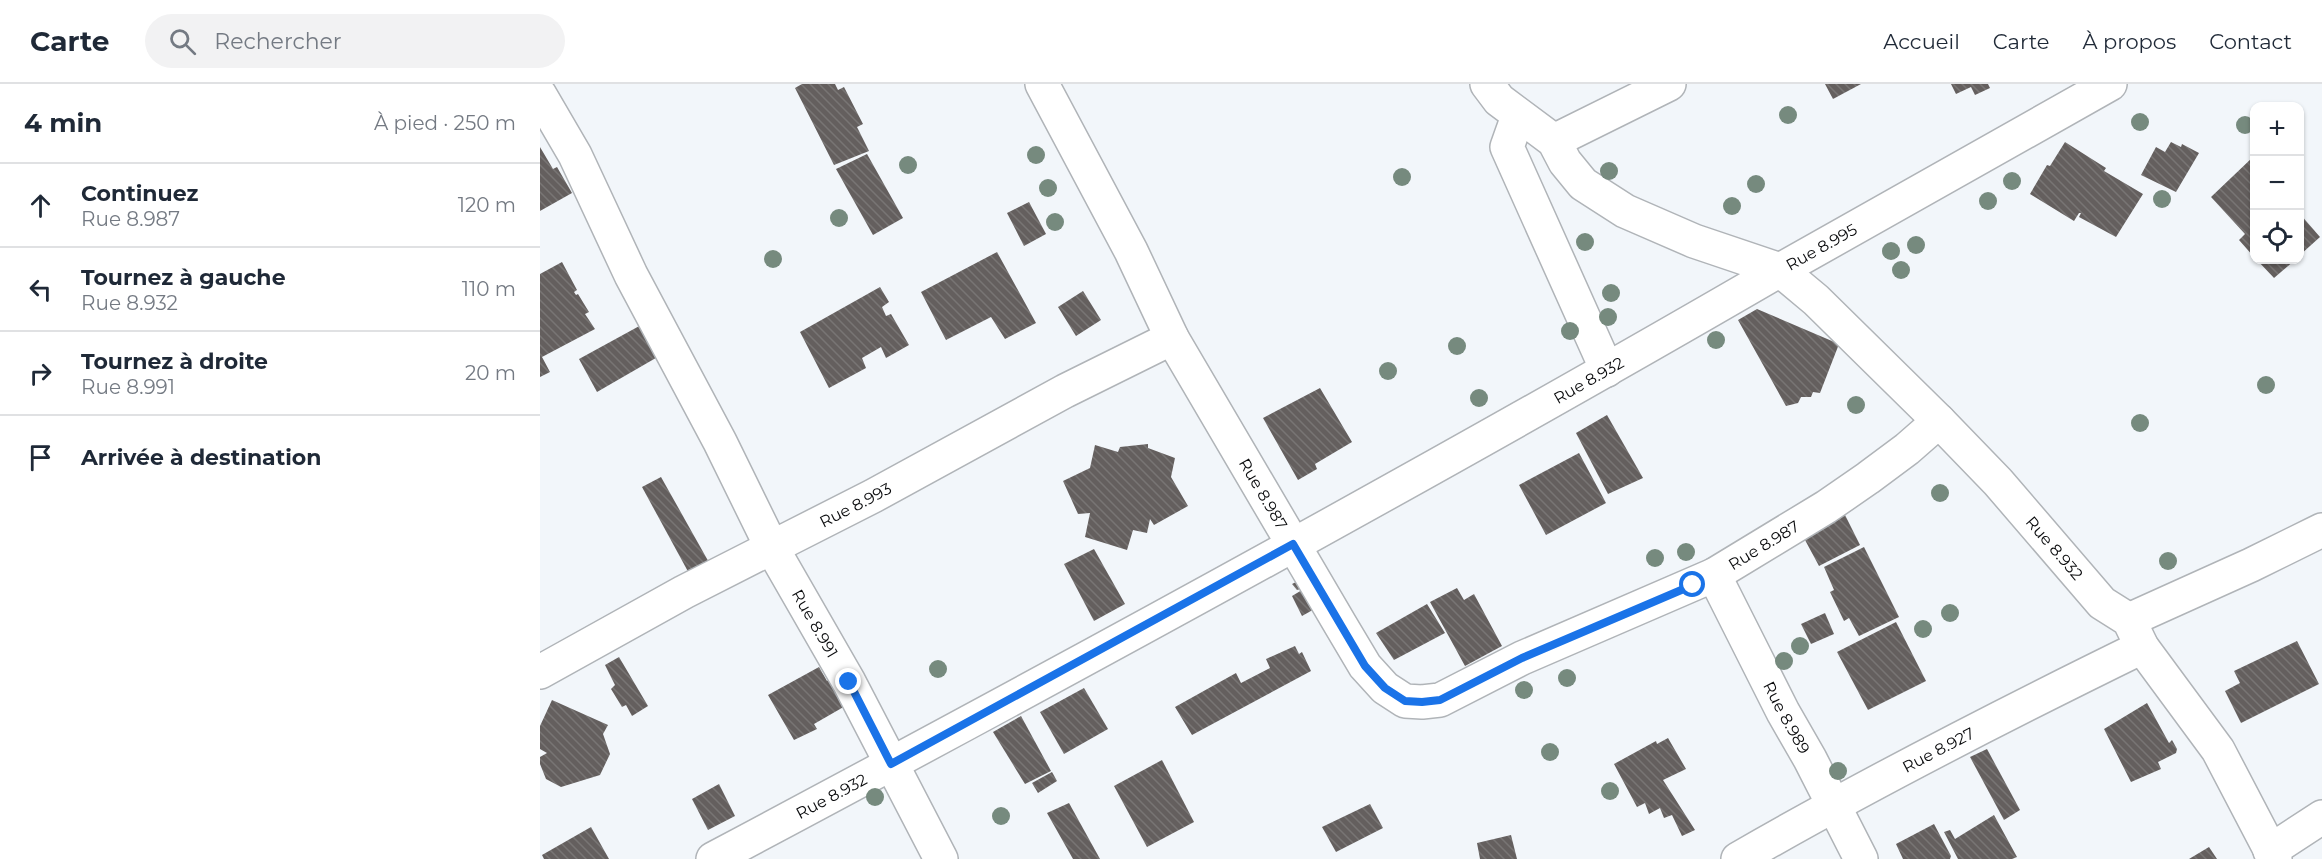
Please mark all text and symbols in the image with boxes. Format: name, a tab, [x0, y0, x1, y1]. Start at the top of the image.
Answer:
search box	[145, 14, 565, 68]
text: Carte	[30, 24, 109, 58]
icon: search	[166, 25, 199, 58]
text: Rechercher	[214, 28, 342, 55]
text: Accueil	[1883, 29, 1960, 54]
text: Carte	[1993, 29, 2049, 54]
text: À propos	[2082, 29, 2176, 54]
text: Contact	[2209, 29, 2292, 54]
map controls	[2250, 102, 2304, 264]
button: +	[2250, 102, 2304, 156]
text: 4 min	[24, 107, 102, 139]
text: À pied · 250 m	[374, 111, 516, 135]
button: −	[2250, 156, 2304, 210]
text: Continuez	[81, 180, 198, 207]
icon: ahead	[24, 189, 57, 222]
text: 120 m	[458, 193, 516, 217]
text: Rue 8.987	[81, 207, 180, 231]
button: locate	[2250, 210, 2304, 264]
street label: Rue 8.995	[1782, 219, 1860, 274]
text: Tournez à gauche	[81, 264, 286, 291]
icon: left	[24, 273, 57, 306]
text: 110 m	[462, 277, 516, 301]
text: Rue 8.932	[81, 291, 178, 315]
text: Tournez à droite	[81, 348, 268, 375]
street label: Rue 8.932	[1550, 353, 1627, 407]
icon: right	[24, 357, 57, 390]
text: 20 m	[465, 361, 516, 385]
text: Rue 8.991	[81, 375, 175, 399]
icon: arrive	[24, 441, 57, 474]
text: Arrivée à destination	[81, 444, 321, 471]
street label: Rue 8.987	[1235, 455, 1292, 533]
street label: Rue 8.993	[816, 478, 895, 531]
street label: Rue 8.932	[2022, 512, 2087, 584]
street label: Rue 8.987	[1725, 516, 1802, 574]
route start	[1679, 571, 1705, 597]
street label: Rue 8.991	[788, 586, 842, 661]
route end	[835, 668, 861, 694]
street label: Rue 8.989	[1760, 678, 1814, 757]
street label: Rue 8.927	[1899, 723, 1977, 776]
street label: Rue 8.932	[793, 769, 870, 823]

